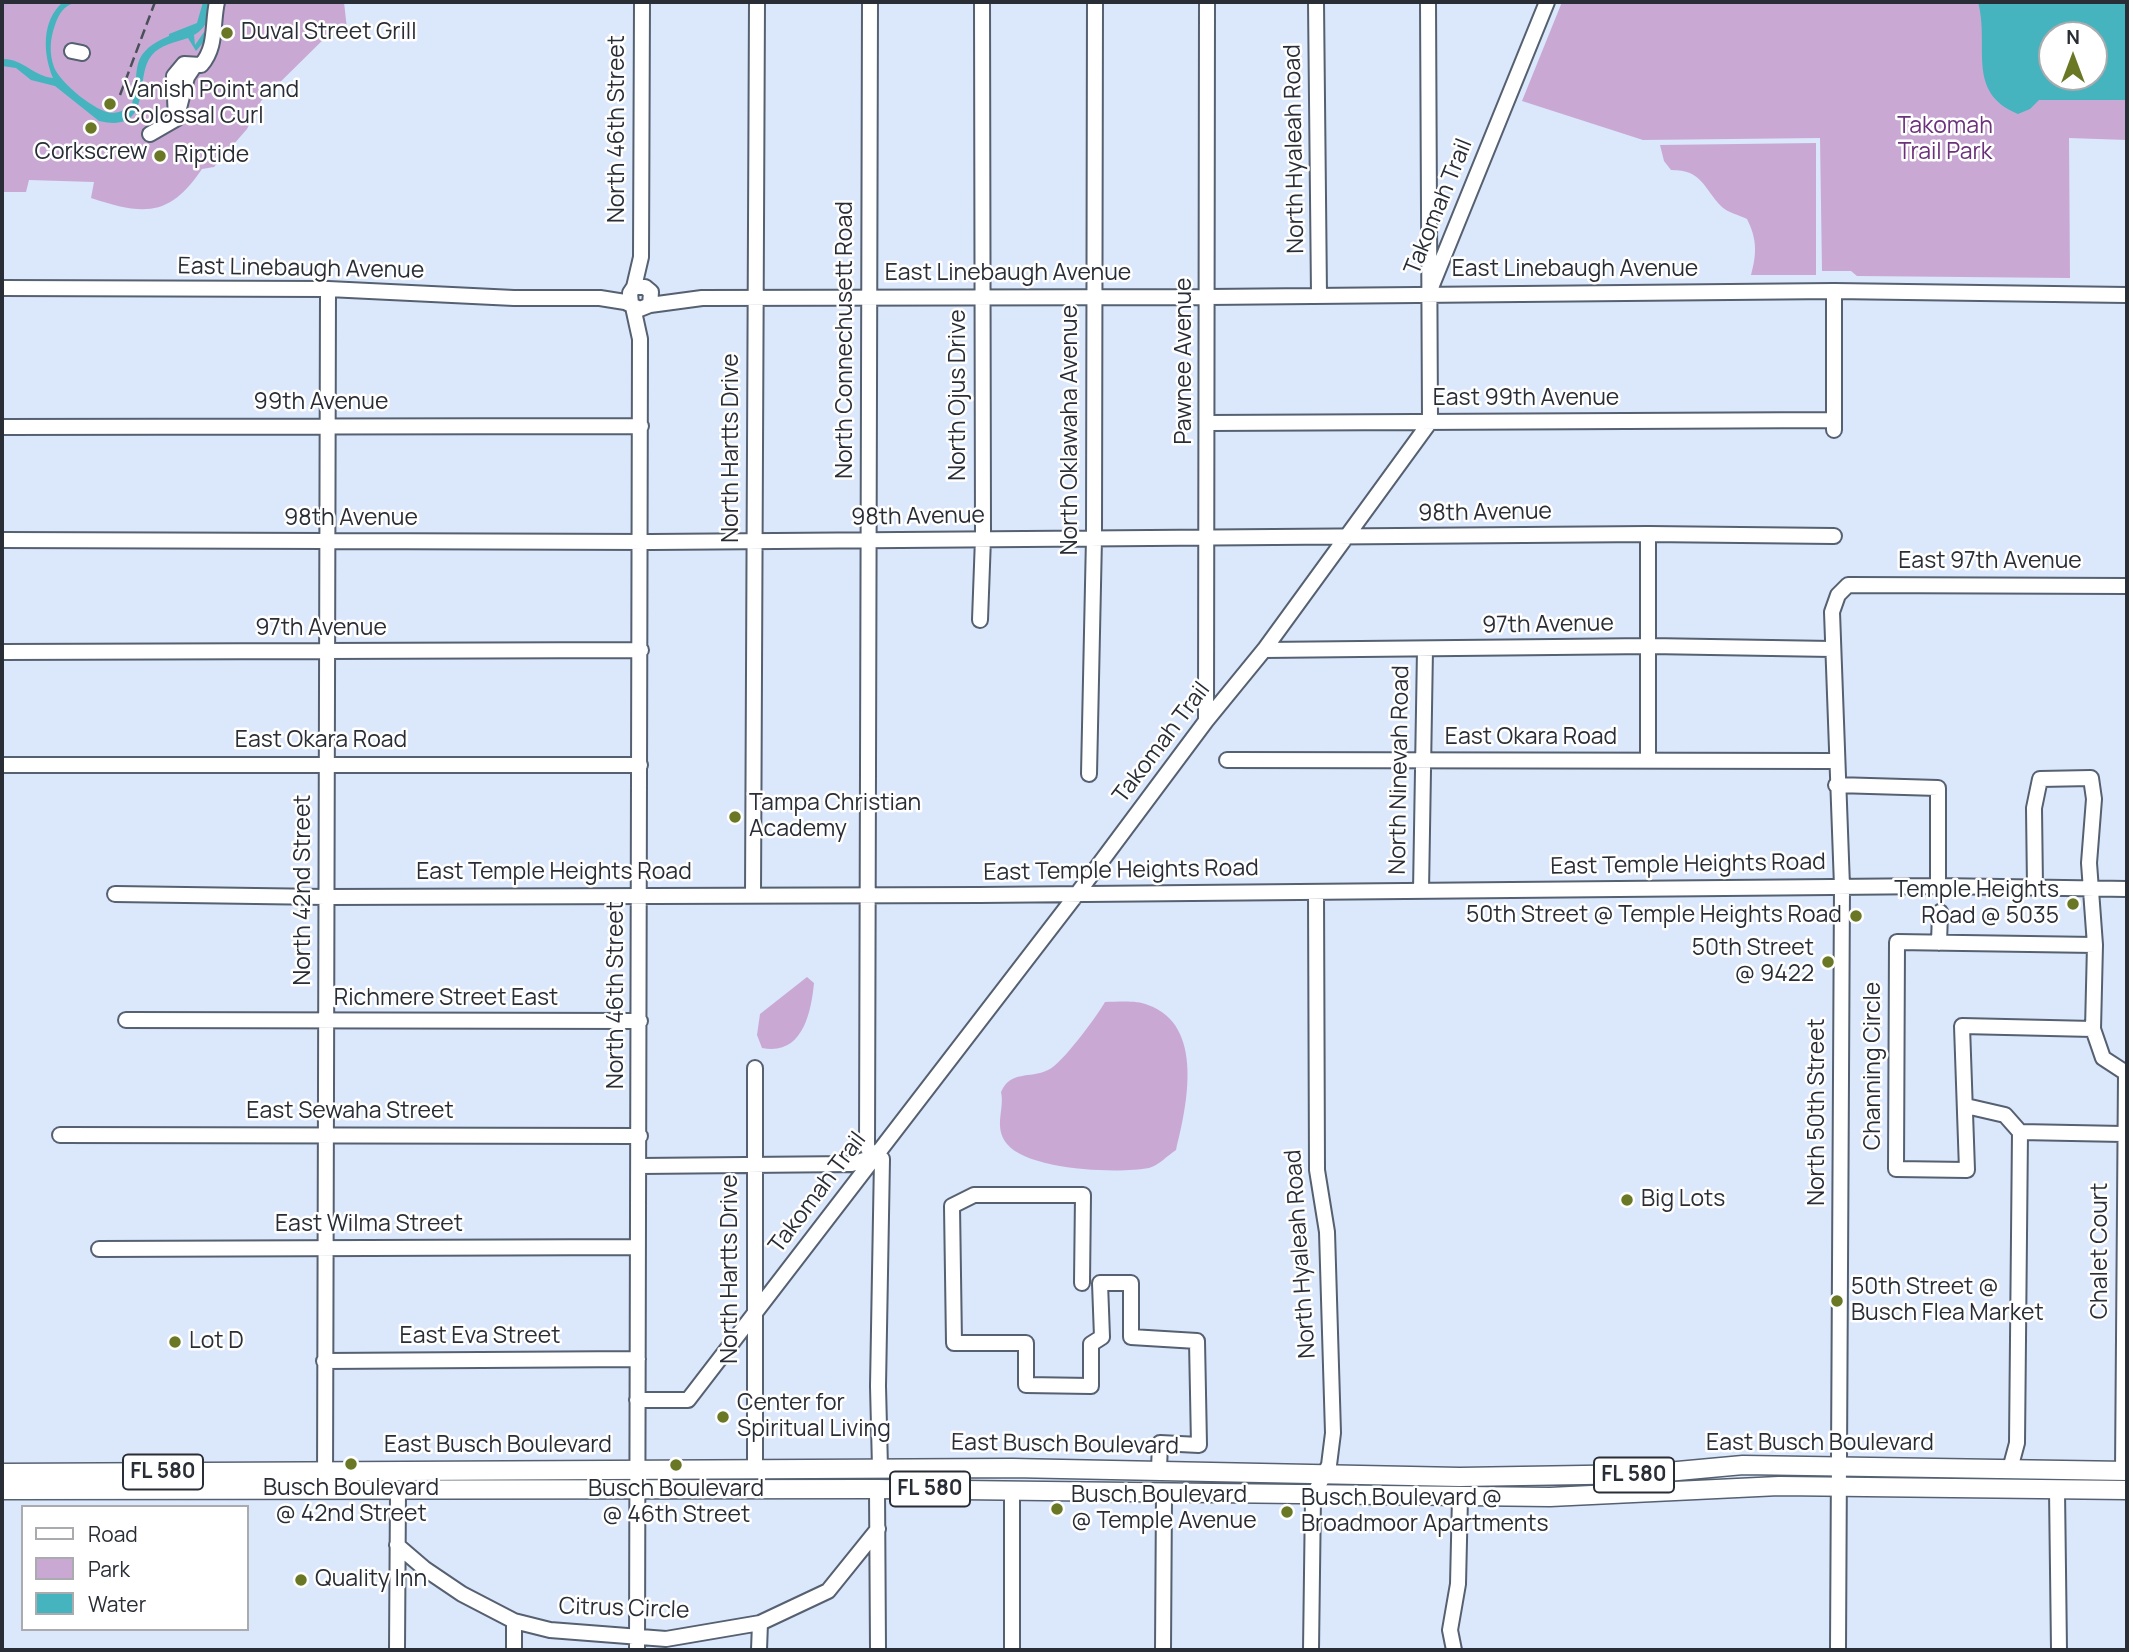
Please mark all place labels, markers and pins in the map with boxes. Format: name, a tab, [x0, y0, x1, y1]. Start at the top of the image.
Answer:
place label: Duval Street Grill	[241, 19, 417, 47]
marker: Duval Street Grill	[219, 25, 235, 41]
place label: Vanish Point and Colossal Curl	[124, 77, 299, 131]
marker: Vanish Point and Colossal Curl	[102, 96, 118, 112]
marker: Corkscrew	[83, 120, 99, 136]
place label: Corkscrew	[34, 139, 148, 167]
place label: Riptide	[174, 142, 249, 170]
marker: Riptide	[152, 148, 168, 164]
place label: Tampa Christian Academy	[749, 790, 921, 844]
marker: Tampa Christian Academy	[727, 809, 743, 825]
place label: Temple Heights Road @ 5035	[1894, 877, 2059, 931]
marker: Temple Heights Road @ 5035	[2065, 896, 2081, 912]
place label: 50th Street @ Temple Heights Road	[1466, 902, 1842, 930]
marker: 50th Street @ Temple Heights Road	[1848, 908, 1864, 924]
place label: 50th Street @ 9422	[1692, 935, 1814, 989]
marker: 50th Street @ 9422	[1820, 954, 1836, 970]
place label: Big Lots	[1641, 1186, 1725, 1214]
marker: Big Lots	[1619, 1192, 1635, 1208]
place label: 50th Street @ Busch Flea Market	[1851, 1274, 2044, 1328]
marker: 50th Street @ Busch Flea Market	[1829, 1293, 1845, 1309]
place label: Lot D	[189, 1328, 244, 1356]
marker: Lot D	[167, 1334, 183, 1350]
place label: Center for Spiritual Living	[737, 1390, 891, 1444]
marker: Center for Spiritual Living	[715, 1409, 731, 1425]
marker: Busch Boulevard @ 42nd Street	[343, 1456, 359, 1472]
marker: Busch Boulevard @ 46th Street	[668, 1457, 684, 1473]
place label: Busch Boulevard @ 42nd Street	[263, 1475, 439, 1529]
place label: Busch Boulevard @ 46th Street	[588, 1476, 764, 1530]
place label: Busch Boulevard @ Temple Avenue	[1071, 1482, 1257, 1536]
place label: Busch Boulevard @ Broadmoor Apartments	[1301, 1485, 1549, 1539]
marker: Busch Boulevard @ Temple Avenue	[1049, 1501, 1065, 1517]
marker: Busch Boulevard @ Broadmoor Apartments	[1279, 1504, 1295, 1520]
place label: Quality Inn	[315, 1566, 427, 1594]
marker: Quality Inn	[293, 1572, 309, 1588]

